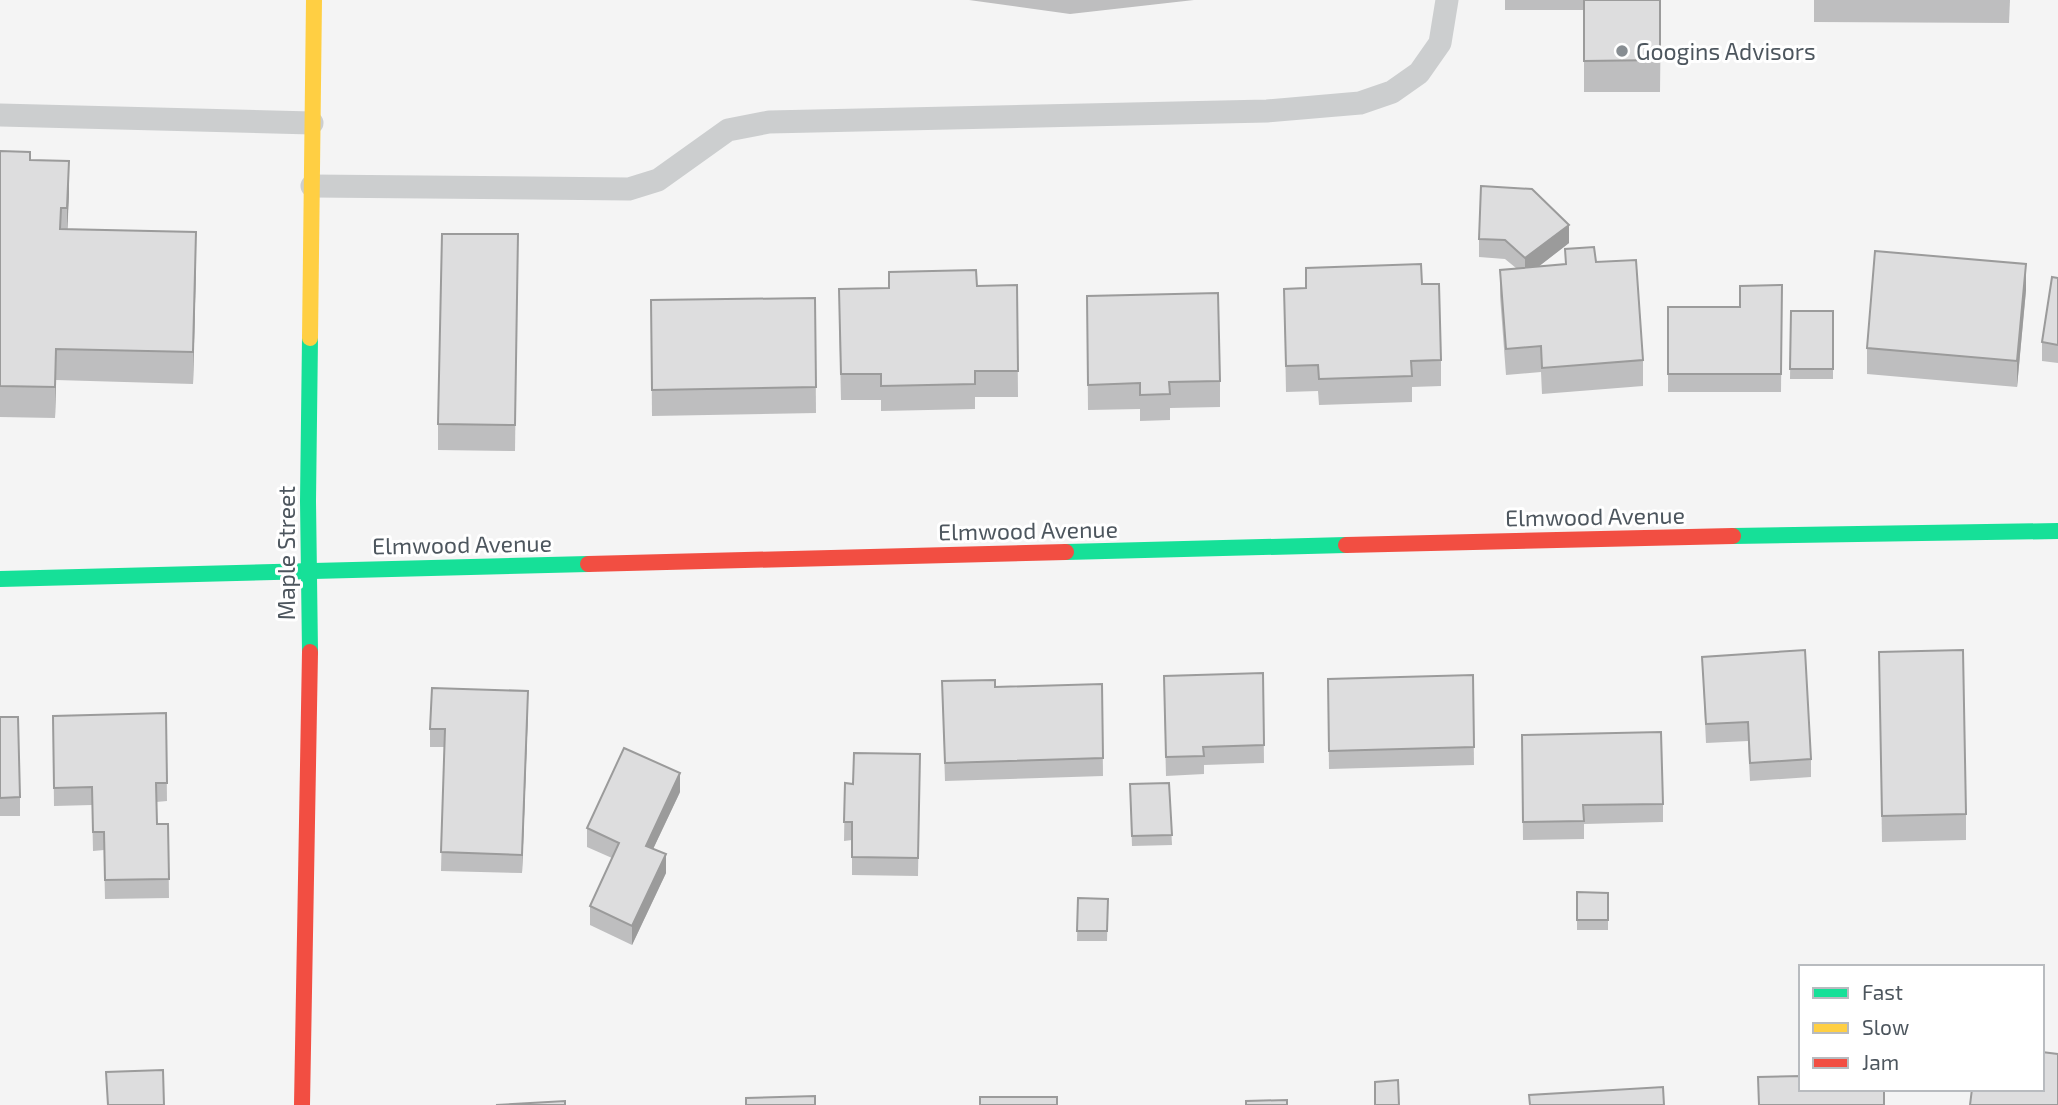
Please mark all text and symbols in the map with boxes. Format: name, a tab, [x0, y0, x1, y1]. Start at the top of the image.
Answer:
place label: Googins Advisors	[1636, 37, 1816, 65]
marker: Googins Advisors	[1614, 43, 1630, 59]
street label: Maple Street	[272, 486, 300, 620]
street label: Elmwood Avenue	[1505, 500, 1685, 532]
street label: Elmwood Avenue	[938, 514, 1118, 546]
street label: Elmwood Avenue	[372, 528, 552, 560]
legend	[1799, 965, 2044, 1091]
text: Fast	[1862, 979, 1903, 1004]
text: Slow	[1862, 1014, 1909, 1039]
text: Jam	[1862, 1049, 1899, 1074]

